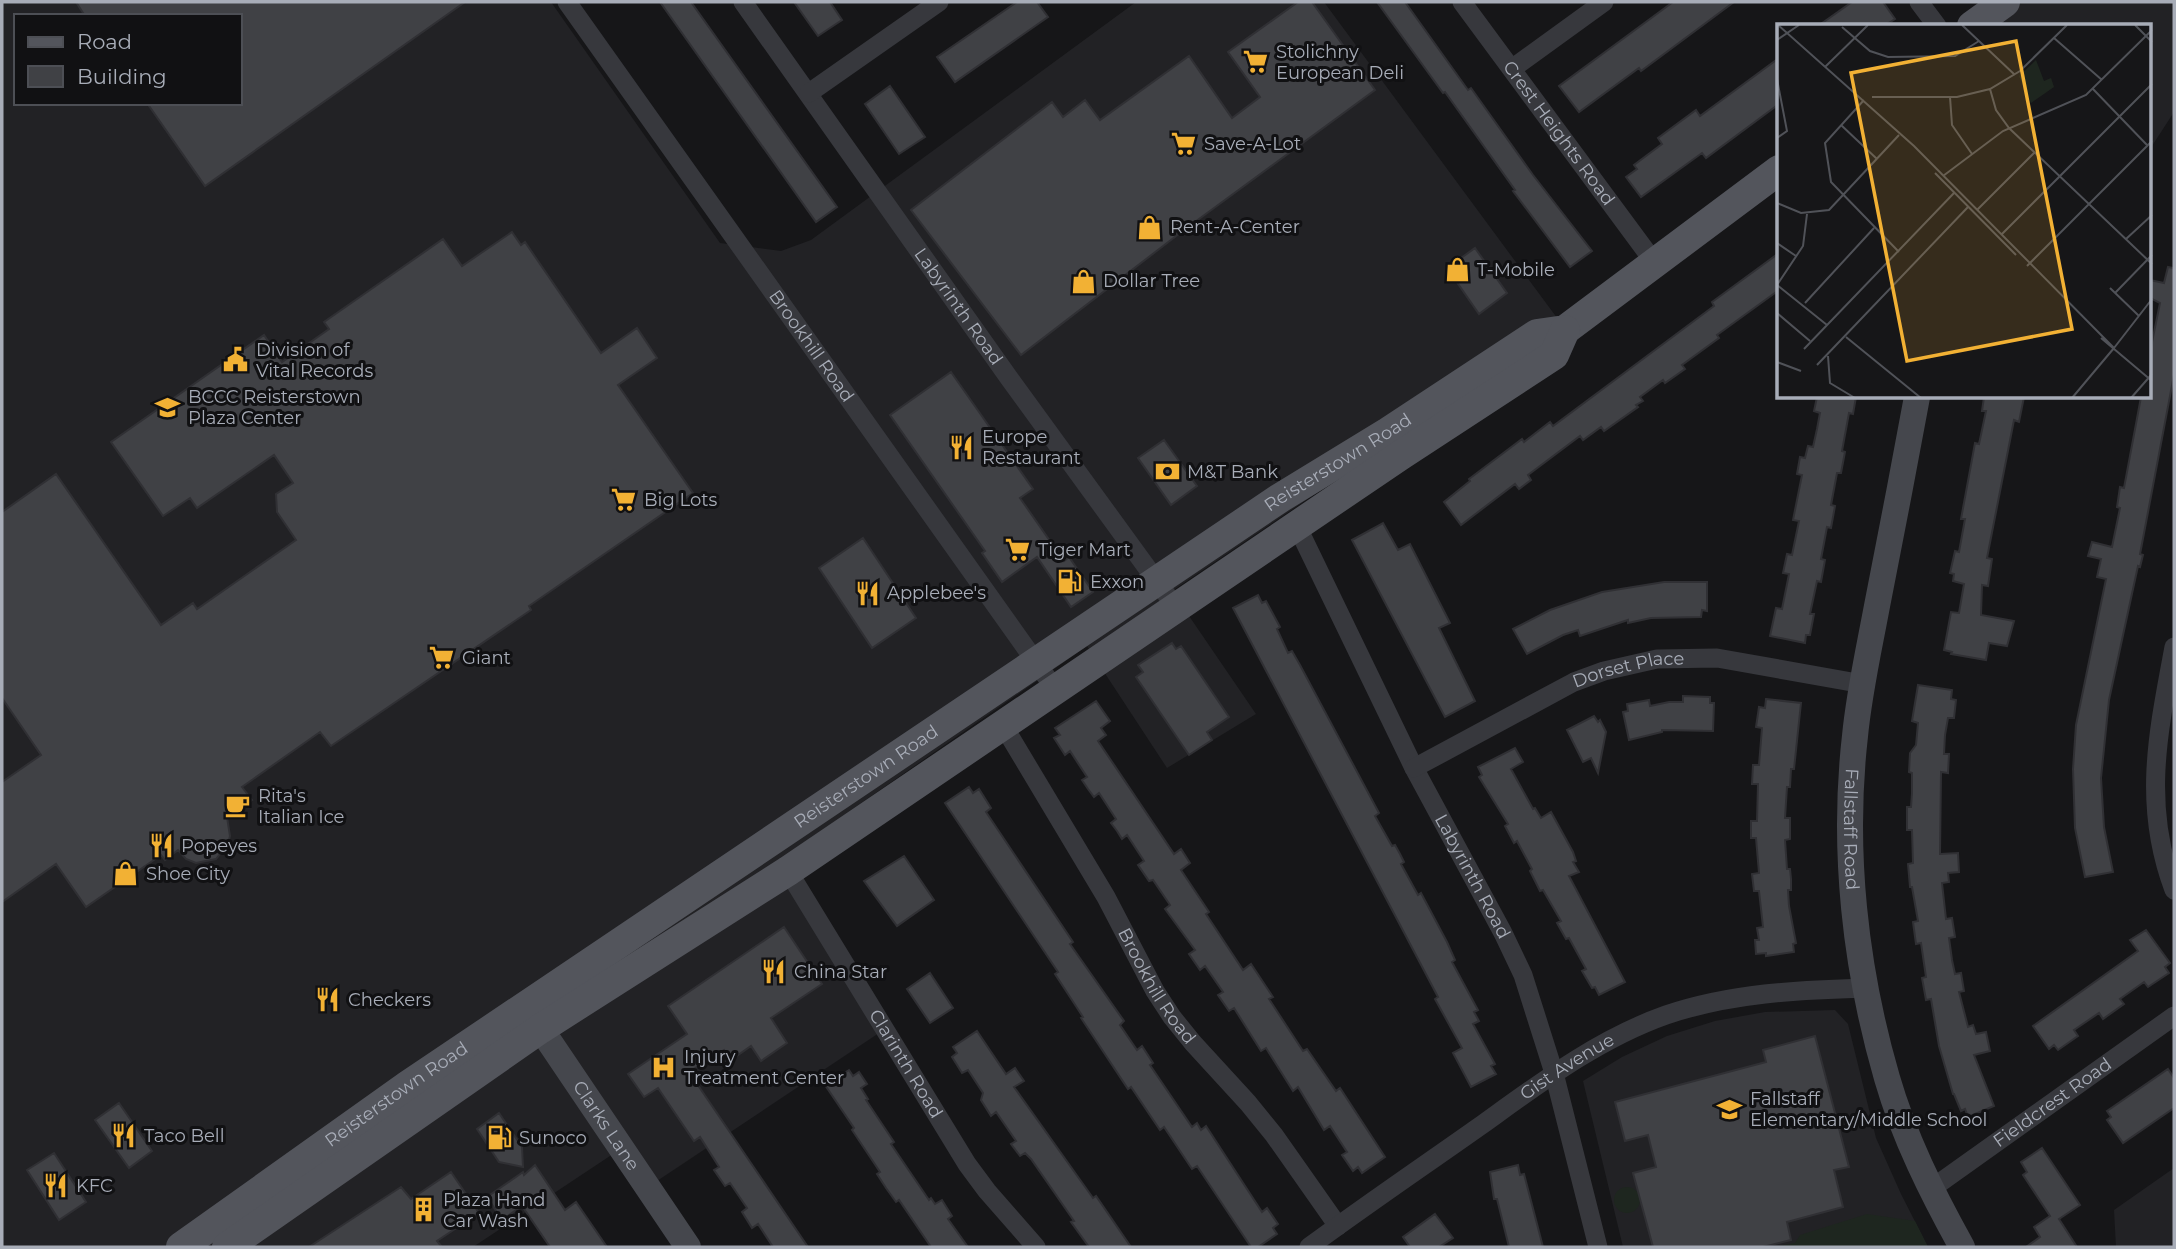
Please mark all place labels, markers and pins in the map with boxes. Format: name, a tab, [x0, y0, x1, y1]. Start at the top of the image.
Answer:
place label: Stolichny European Deli	[1276, 41, 1404, 84]
supermarket icon: Stolichny European Deli	[1242, 48, 1270, 76]
supermarket icon: Save-A-Lot	[1170, 130, 1198, 158]
place label: Save-A-Lot	[1204, 133, 1301, 155]
shop icon: Rent-A-Center	[1136, 213, 1164, 241]
place label: Rent-A-Center	[1170, 216, 1300, 238]
shop icon: T-Mobile	[1443, 256, 1471, 284]
place label: T-Mobile	[1477, 259, 1555, 281]
shop icon: Dollar Tree	[1069, 267, 1097, 295]
place label: Dollar Tree	[1103, 270, 1200, 292]
place label: Division of Vital Records	[256, 339, 373, 382]
public building icon: Division of Vital Records	[222, 346, 250, 374]
place label: BCCC Reisterstown Plaza Center	[188, 386, 361, 429]
school or university icon: BCCC Reisterstown Plaza Center	[154, 393, 182, 421]
place label: Europe Restaurant	[982, 426, 1081, 469]
restaurant icon: Europe Restaurant	[948, 433, 976, 461]
bank icon: M&T Bank	[1153, 458, 1181, 486]
place label: M&T Bank	[1187, 461, 1278, 483]
supermarket icon: Big Lots	[610, 486, 638, 514]
place label: Big Lots	[644, 489, 718, 511]
supermarket icon: Tiger Mart	[1004, 536, 1032, 564]
place label: Tiger Mart	[1038, 539, 1131, 561]
fuel station icon: Exxon	[1056, 568, 1084, 596]
place label: Exxon	[1090, 571, 1144, 593]
restaurant icon: Applebee's	[853, 579, 881, 607]
place label: Applebee's	[887, 582, 986, 604]
supermarket icon: Giant	[428, 644, 456, 672]
place label: Giant	[462, 647, 511, 669]
place label: Rita's Italian Ice	[258, 785, 345, 828]
cafe icon: Rita's Italian Ice	[224, 792, 252, 820]
restaurant icon: Popeyes	[147, 832, 175, 860]
place label: Popeyes	[181, 835, 257, 857]
shop icon: Shoe City	[112, 860, 140, 888]
place label: Shoe City	[146, 863, 230, 885]
restaurant icon: China Star	[760, 958, 788, 986]
place label: China Star	[794, 961, 887, 983]
restaurant icon: Checkers	[314, 986, 342, 1014]
place label: Checkers	[348, 989, 431, 1011]
place label: Injury Treatment Center	[684, 1046, 844, 1089]
hospital icon: Injury Treatment Center	[650, 1053, 678, 1081]
place label: Fallstaff Elementary/Middle School	[1750, 1088, 1987, 1131]
school or university icon: Fallstaff Elementary/Middle School	[1716, 1095, 1744, 1123]
restaurant icon: Taco Bell	[110, 1122, 138, 1150]
fuel station icon: Sunoco	[485, 1124, 513, 1152]
place label: Taco Bell	[144, 1125, 225, 1147]
place label: Sunoco	[519, 1127, 587, 1149]
restaurant icon: KFC	[42, 1172, 70, 1200]
place label: KFC	[76, 1175, 113, 1197]
place label: Plaza Hand Car Wash	[443, 1189, 546, 1232]
building icon: Plaza Hand Car Wash	[409, 1196, 437, 1224]

